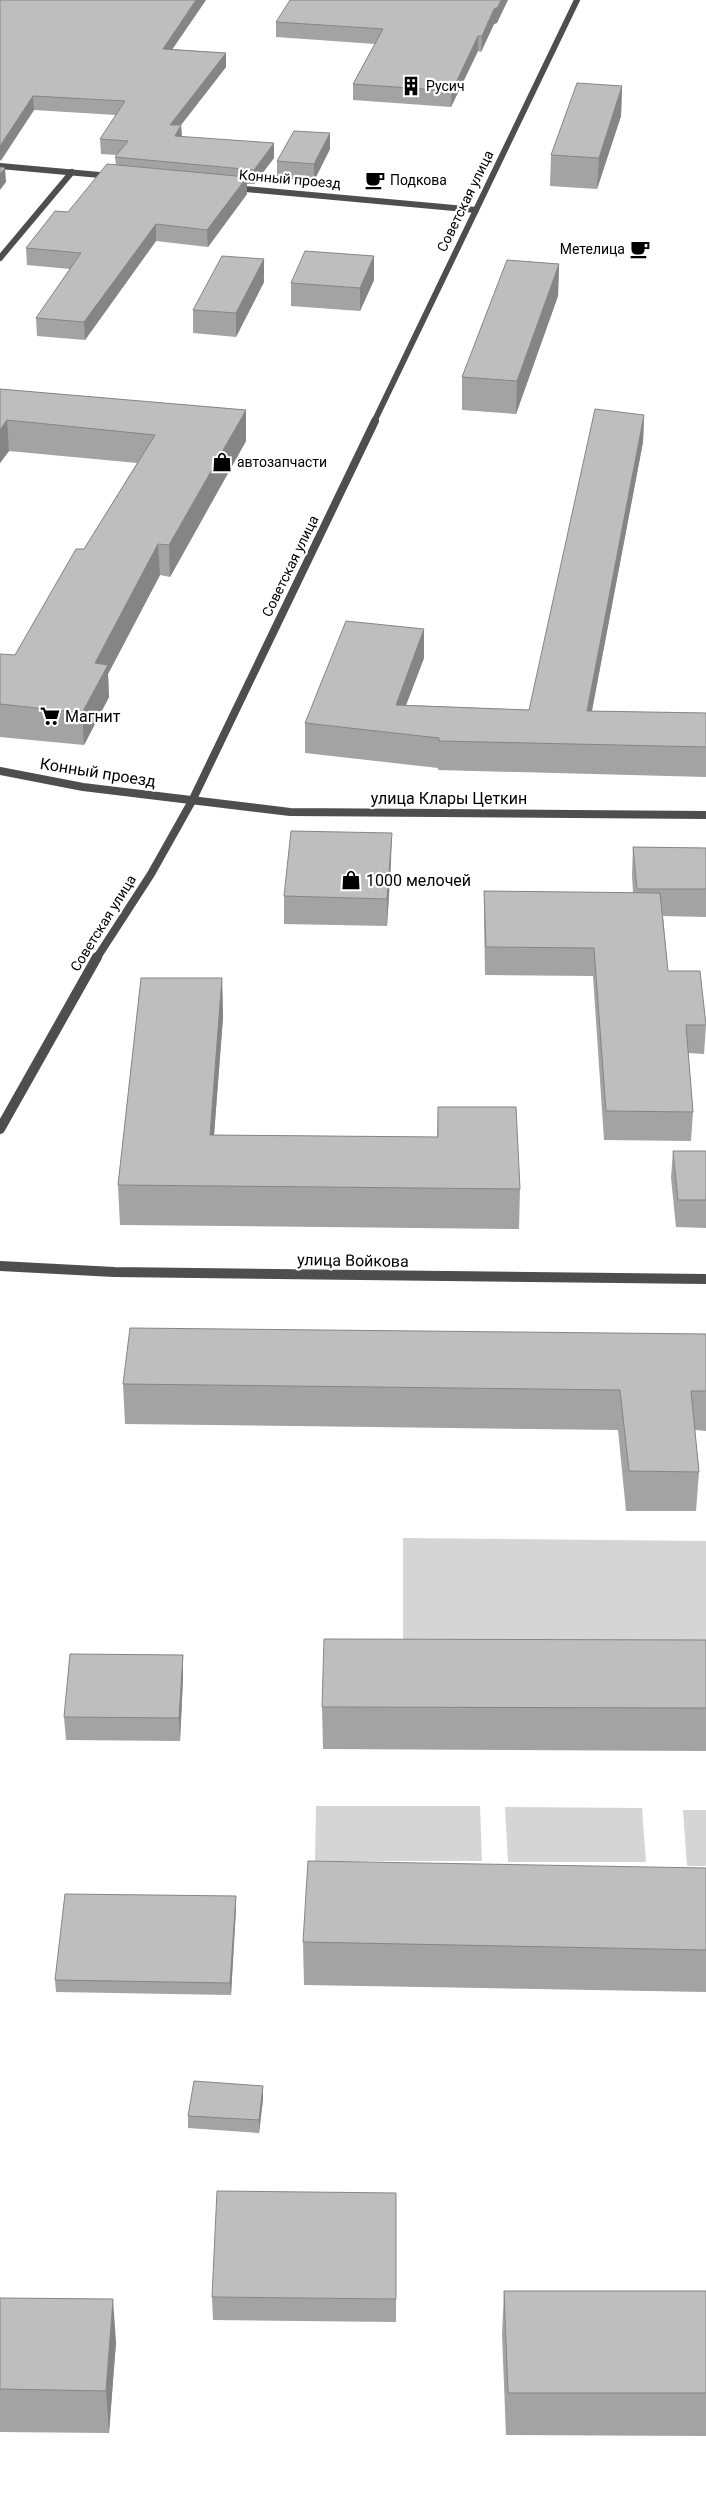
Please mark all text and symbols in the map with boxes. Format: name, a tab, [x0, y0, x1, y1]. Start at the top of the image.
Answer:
building icon: Русич	[400, 75, 422, 97]
place label: Русич	[426, 78, 465, 94]
street label: Советская улица	[434, 148, 496, 254]
street label: Конный проезд	[238, 167, 342, 191]
cafe icon: Подкова	[364, 169, 386, 191]
place label: Подкова	[390, 172, 447, 188]
cafe icon: Метелица	[629, 238, 651, 260]
place label: Метелица	[560, 241, 625, 257]
shop icon: автозапчасти	[211, 451, 233, 473]
place label: автозапчасти	[237, 454, 327, 470]
street label: Советская улица	[259, 513, 321, 619]
supermarket icon: Магнит	[39, 705, 61, 727]
place label: Магнит	[65, 707, 121, 726]
street label: Конный проезд	[39, 754, 157, 791]
street label: улица Клары Цеткин	[371, 789, 527, 808]
shop icon: 1000 мелочей	[340, 869, 362, 891]
place label: 1000 мелочей	[366, 871, 471, 890]
street label: Советская улица	[67, 872, 139, 974]
street label: улица Войкова	[297, 1250, 409, 1271]

